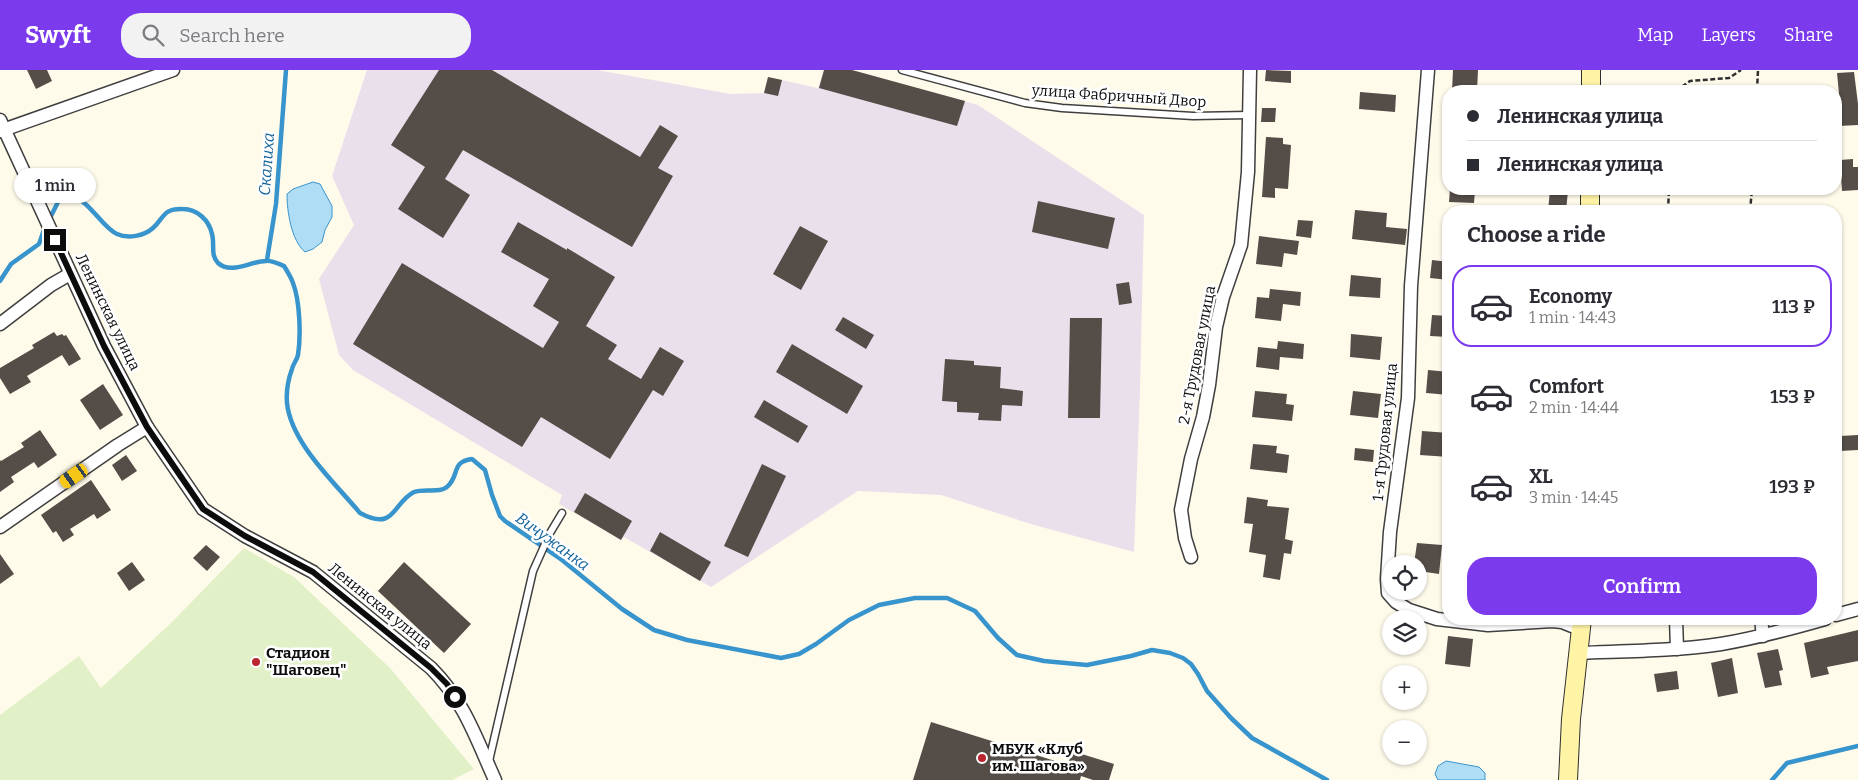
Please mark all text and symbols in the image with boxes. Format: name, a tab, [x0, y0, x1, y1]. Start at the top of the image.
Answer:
search box	[121, 13, 471, 58]
text: Swyft	[25, 21, 91, 49]
icon: search	[139, 21, 167, 49]
text: Search here	[179, 24, 285, 47]
text: Map	[1637, 24, 1673, 46]
text: Layers	[1701, 24, 1756, 46]
text: Share	[1784, 24, 1833, 46]
street label: улица Фабричный Двор	[1030, 81, 1207, 111]
text: Ленинская улица	[1497, 105, 1663, 128]
water label: Скалиха	[255, 132, 278, 196]
text: Ленинская улица	[1497, 153, 1663, 176]
callout: 1 min	[14, 168, 96, 202]
text: 1 min	[35, 176, 75, 195]
text: Choose a ride	[1467, 221, 1606, 248]
route end	[44, 229, 66, 251]
street label: Ленинская улица	[72, 251, 144, 373]
street label: 2-я Трудовая улица	[1175, 284, 1219, 426]
icon: car	[1469, 284, 1514, 329]
text: Economy	[1529, 285, 1612, 308]
text: 113 ₽	[1772, 295, 1815, 318]
text: 1 min · 14:43	[1529, 308, 1616, 327]
street label: 1-я Трудовая улица	[1369, 362, 1401, 502]
icon: car	[1469, 374, 1514, 419]
text: Comfort	[1529, 375, 1604, 398]
text: 153 ₽	[1770, 385, 1815, 408]
text: 2 min · 14:44	[1529, 398, 1619, 417]
car	[57, 461, 90, 491]
icon: car	[1469, 464, 1514, 509]
text: XL	[1529, 465, 1553, 488]
text: 193 ₽	[1769, 475, 1815, 498]
text: 3 min · 14:45	[1529, 488, 1618, 507]
water label: Вичужанка	[512, 508, 593, 575]
map controls	[1382, 555, 1427, 765]
button: locate	[1382, 555, 1427, 600]
button: Confirm	[1467, 557, 1817, 615]
street label: Ленинская улица	[325, 559, 435, 653]
button: layers	[1382, 610, 1427, 655]
place label: Стадион "Шаговец"	[266, 644, 346, 679]
marker: Стадион "Шаговец"	[250, 656, 262, 668]
button: +	[1382, 665, 1427, 710]
route start	[444, 686, 466, 708]
button: −	[1382, 720, 1427, 765]
place label: МБУК «Клуб им. Шагова»	[992, 740, 1085, 775]
marker: МБУК «Клуб им. Шагова»	[976, 752, 988, 764]

